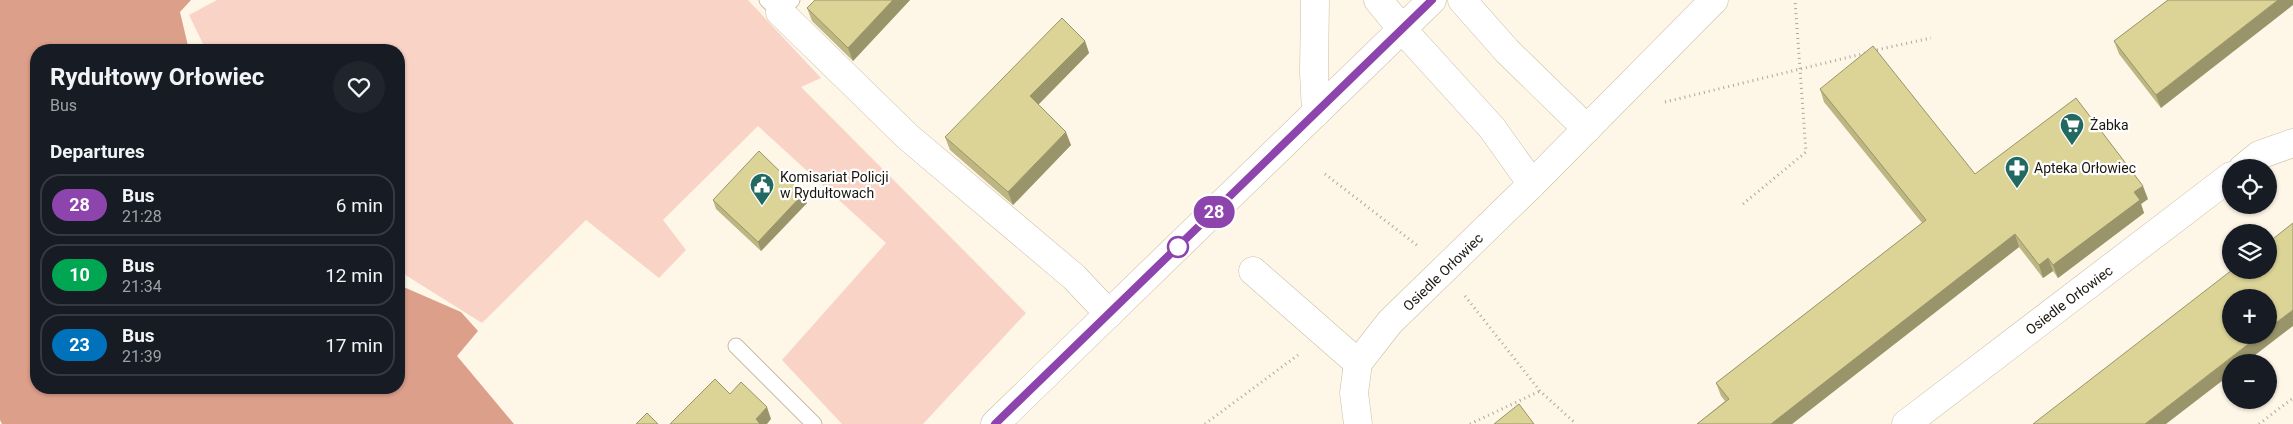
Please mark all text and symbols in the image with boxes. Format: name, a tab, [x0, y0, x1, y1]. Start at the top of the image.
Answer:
button: heart	[333, 61, 385, 113]
text: Rydułtowy Orłowiec	[50, 63, 264, 91]
text: Bus	[50, 96, 77, 115]
supermarket icon: Żabka	[2059, 112, 2085, 146]
place label: Żabka	[2090, 117, 2129, 133]
text: Departures	[50, 140, 145, 163]
pharmacy icon: Apteka Orłowiec	[2004, 155, 2030, 189]
map controls	[2222, 159, 2277, 409]
button: locate	[2222, 159, 2277, 214]
place label: Apteka Orłowiec	[2034, 160, 2136, 176]
place label: Komisariat Policji w Rydułtowach	[780, 169, 889, 201]
public building icon: Komisariat Policji w Rydułtowach	[749, 172, 775, 206]
text: Bus	[122, 184, 155, 207]
text: 28	[69, 194, 90, 215]
text: 6 min	[336, 194, 383, 217]
line badge: 28	[1192, 196, 1236, 228]
text: 28	[1204, 201, 1224, 222]
text: 21:28	[122, 207, 162, 226]
button: layers	[2222, 224, 2277, 279]
street label: Osiedle Orłowiec	[1400, 230, 1486, 314]
unlabelled marker	[1167, 236, 1189, 258]
text: Bus	[122, 254, 155, 277]
street label: Osiedle Orłowiec	[2022, 262, 2116, 338]
text: 10	[69, 264, 90, 285]
text: 12 min	[325, 264, 383, 287]
text: 21:34	[122, 277, 162, 296]
button: +	[2222, 289, 2277, 344]
text: Bus	[122, 324, 155, 347]
text: 23	[69, 334, 90, 355]
text: 17 min	[325, 334, 383, 357]
text: 21:39	[122, 347, 162, 366]
button: −	[2222, 354, 2277, 409]

